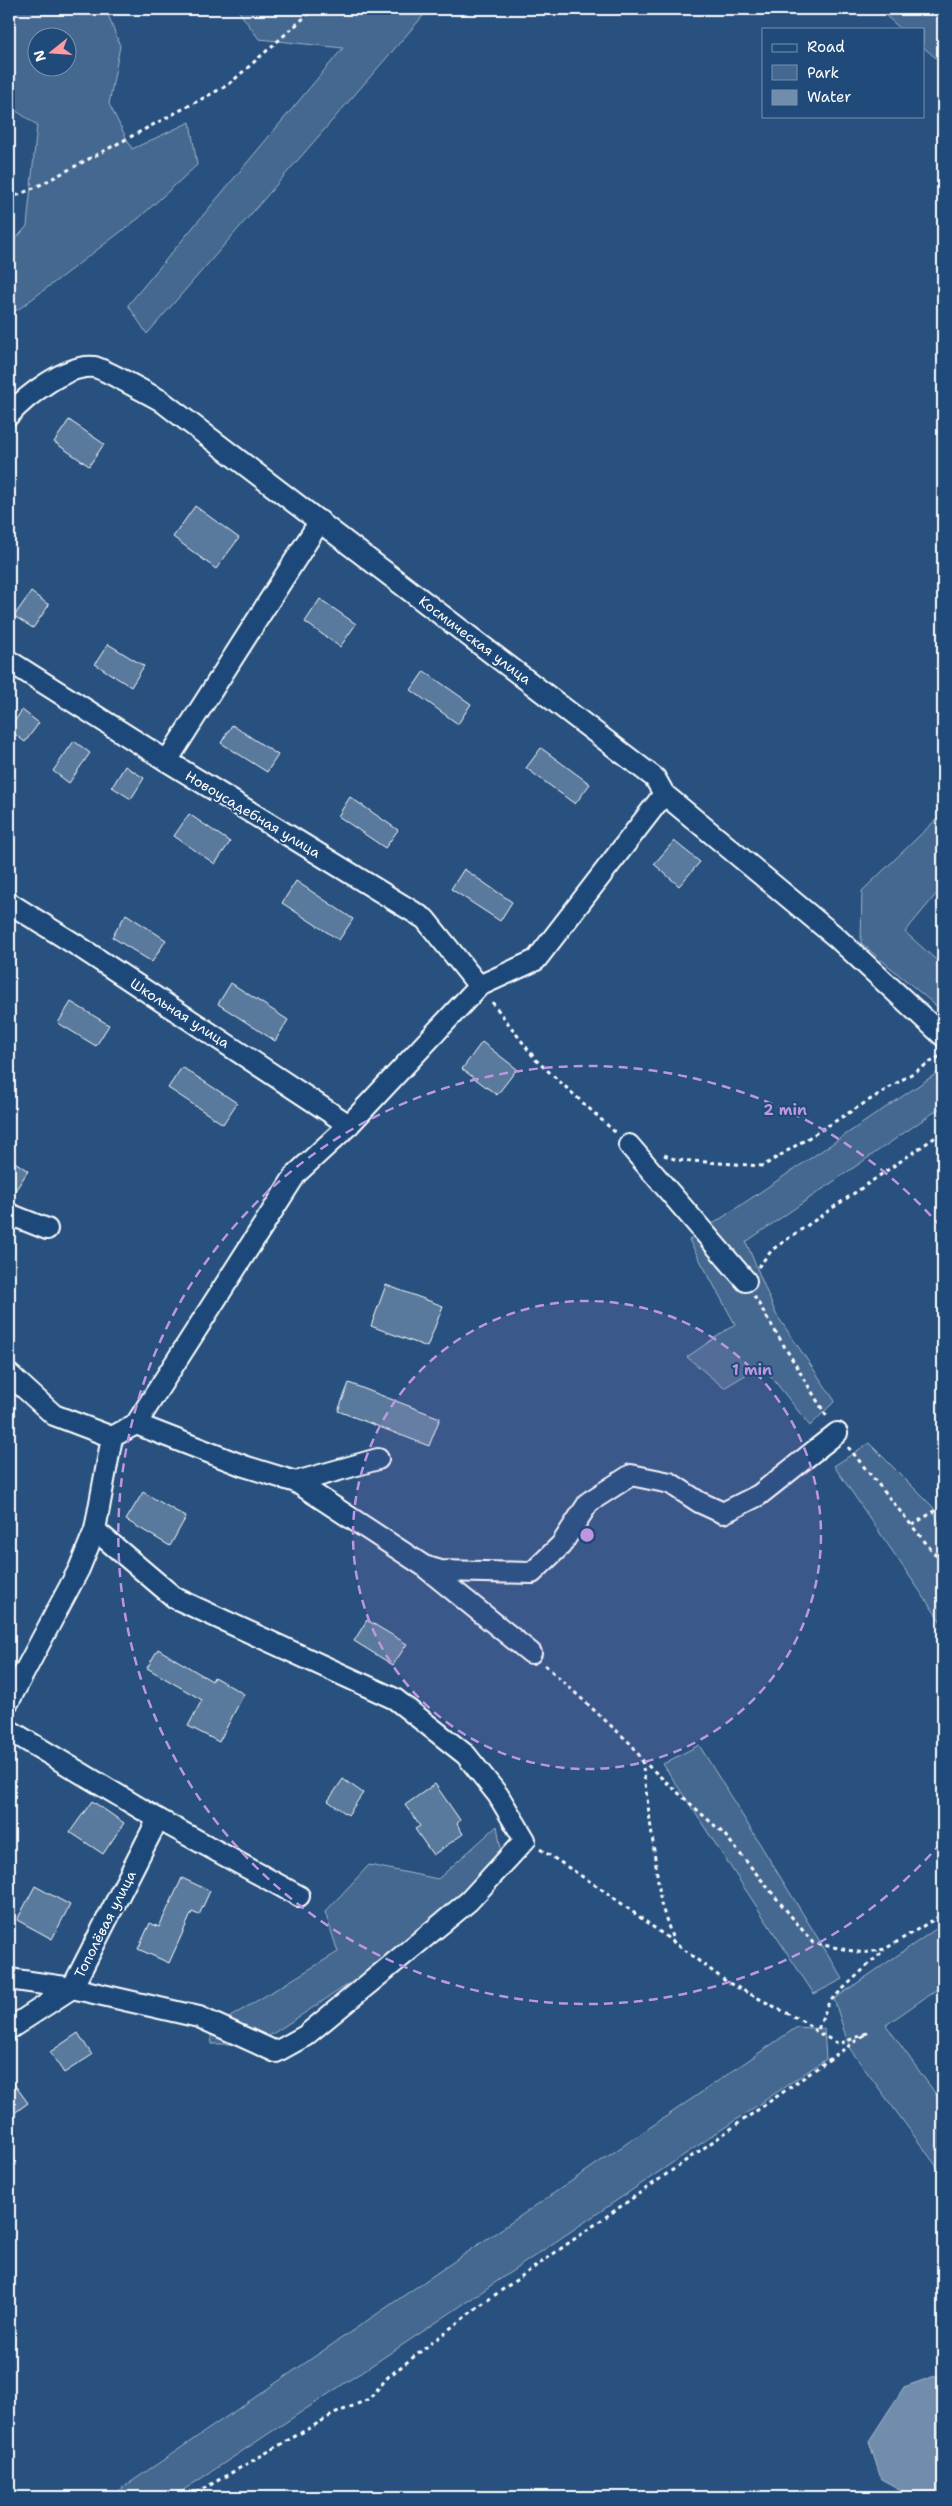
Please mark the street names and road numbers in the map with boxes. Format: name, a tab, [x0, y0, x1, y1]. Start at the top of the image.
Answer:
street label: Космическая улица	[415, 592, 535, 688]
street label: Новоусадебная улица	[182, 766, 324, 862]
street label: Школьная улица	[127, 974, 233, 1052]
street label: Тополёвая улица	[70, 1867, 140, 1981]

